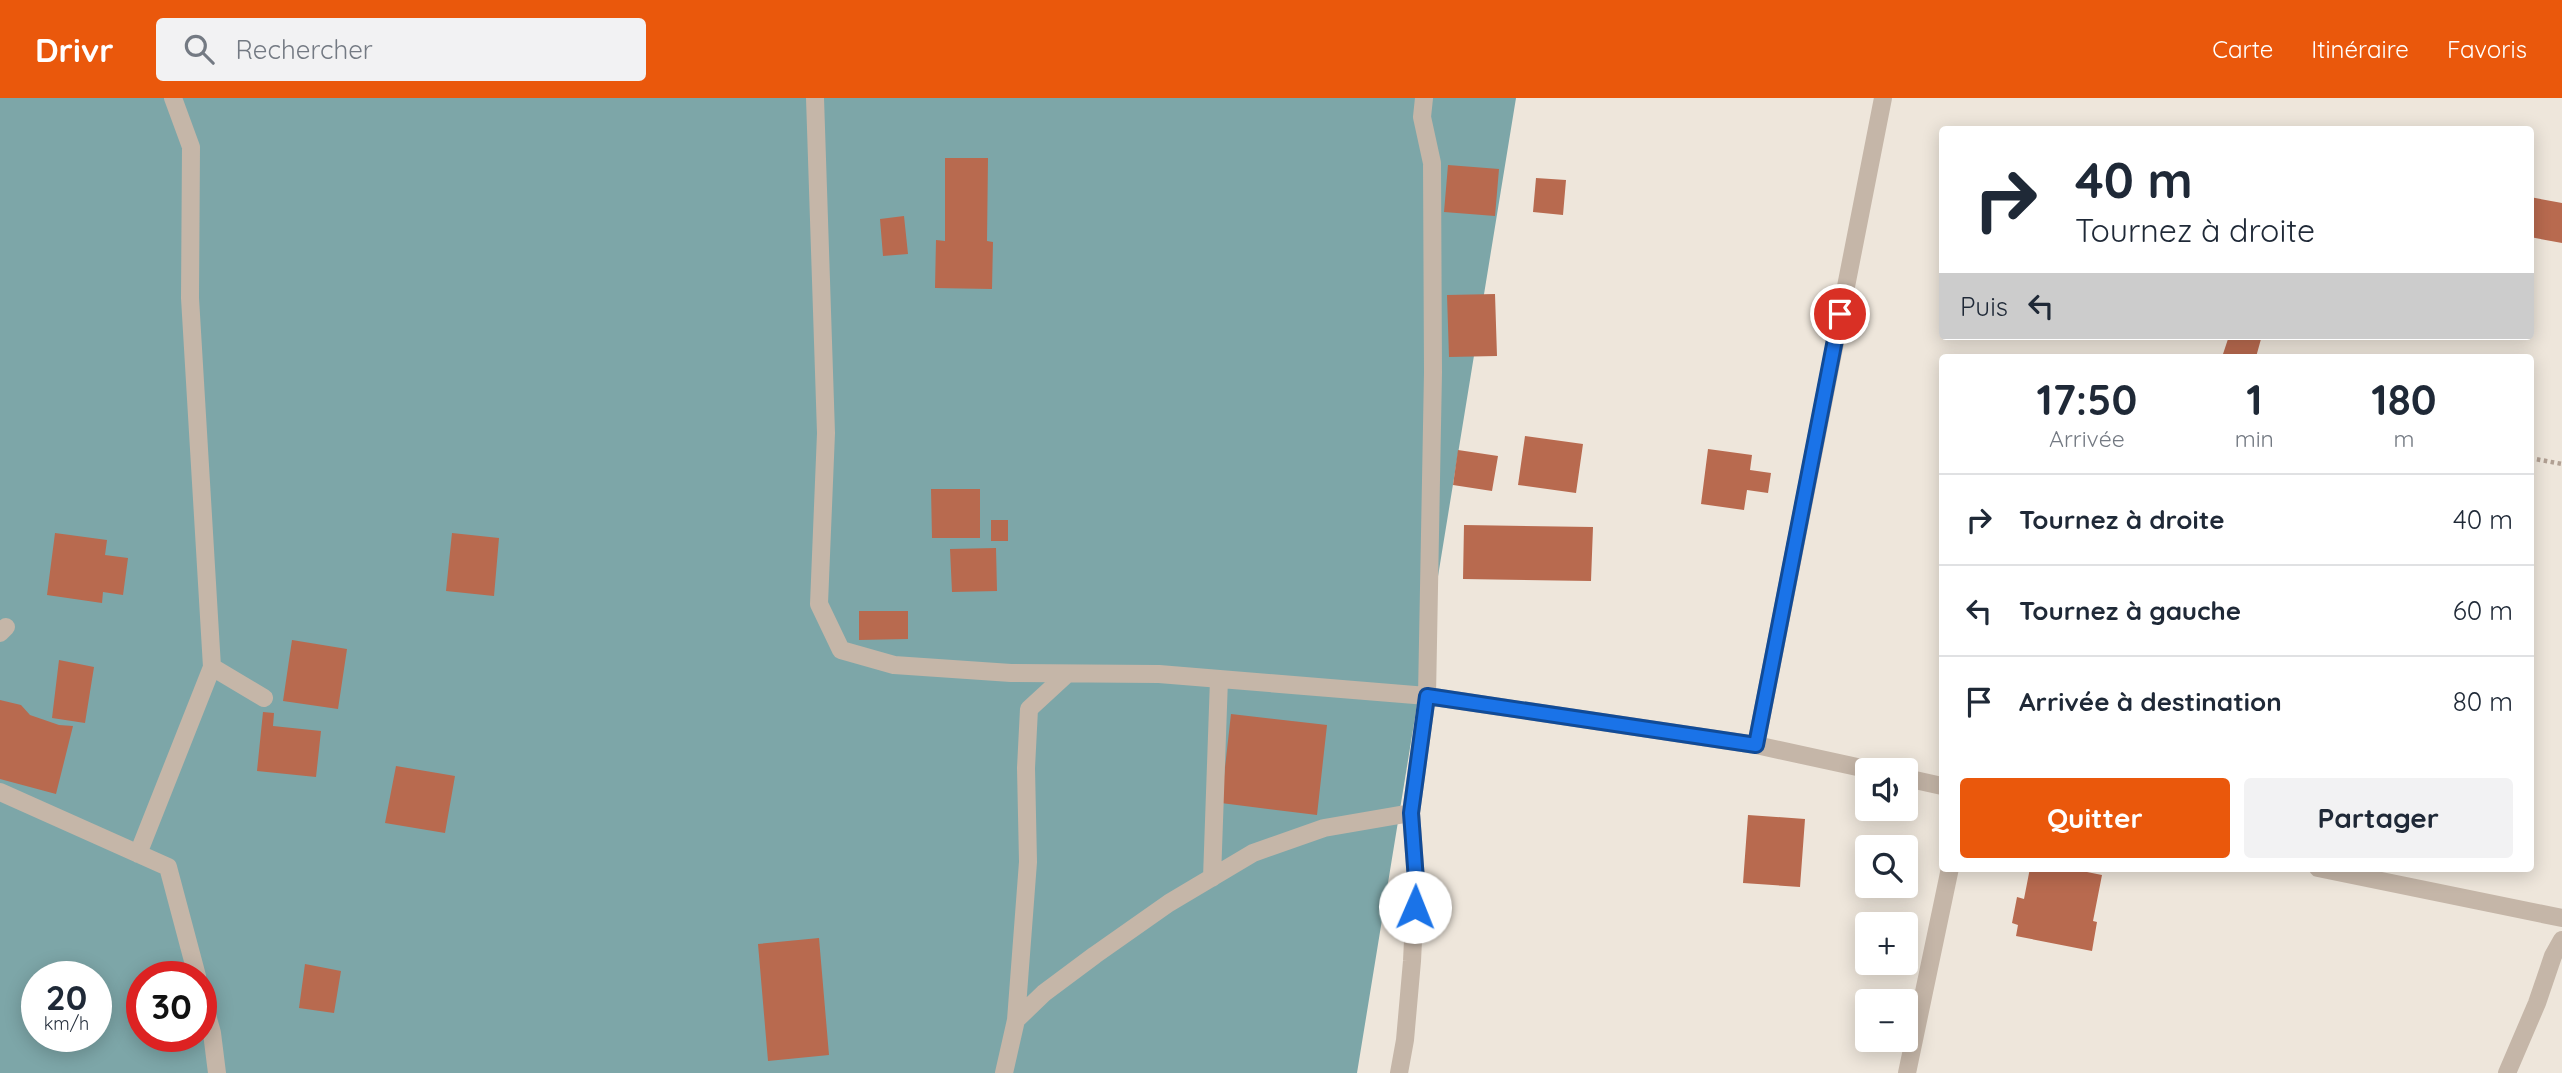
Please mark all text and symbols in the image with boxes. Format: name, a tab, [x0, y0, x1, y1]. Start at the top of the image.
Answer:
search box	[156, 18, 646, 81]
text: Drivr	[35, 29, 114, 70]
icon: search	[180, 30, 218, 68]
text: Rechercher	[236, 33, 373, 66]
text: Carte	[2212, 34, 2273, 64]
text: Itinéraire	[2311, 34, 2409, 64]
text: Favoris	[2447, 34, 2527, 64]
text: 40 m	[2075, 149, 2193, 210]
icon: right	[1960, 154, 2051, 245]
text: Tournez à droite	[2075, 210, 2315, 250]
pin	[1810, 284, 1870, 344]
icon: left	[2022, 287, 2060, 325]
text: Puis	[1960, 290, 2008, 323]
icon: arrive	[1821, 295, 1859, 333]
text: 17:50	[2036, 373, 2137, 426]
text: 1	[2246, 373, 2262, 426]
text: 180	[2371, 373, 2437, 426]
text: Arrivée	[2049, 424, 2125, 453]
text: min	[2235, 424, 2274, 453]
text: m	[2393, 424, 2414, 453]
icon: right	[1960, 501, 1998, 539]
text: Tournez à droite	[2019, 503, 2224, 536]
text: 40 m	[2453, 503, 2513, 536]
icon: left	[1960, 592, 1998, 630]
text: Tournez à gauche	[2019, 594, 2241, 627]
text: 60 m	[2453, 594, 2513, 627]
icon: arrive	[1960, 683, 1998, 721]
text: Arrivée à destination	[2019, 685, 2282, 718]
text: 80 m	[2453, 685, 2513, 718]
map controls	[1855, 758, 1918, 1052]
button: sound	[1855, 758, 1918, 821]
button: Quitter	[1960, 778, 2230, 858]
button: Partager	[2244, 778, 2513, 858]
button: search	[1855, 835, 1918, 898]
position arrow	[1378, 870, 1452, 944]
button: +	[1855, 912, 1918, 975]
speed limit sign: 30	[126, 961, 217, 1052]
text: 20	[46, 975, 87, 1019]
button: −	[1855, 989, 1918, 1052]
text: km/h	[44, 1012, 89, 1035]

